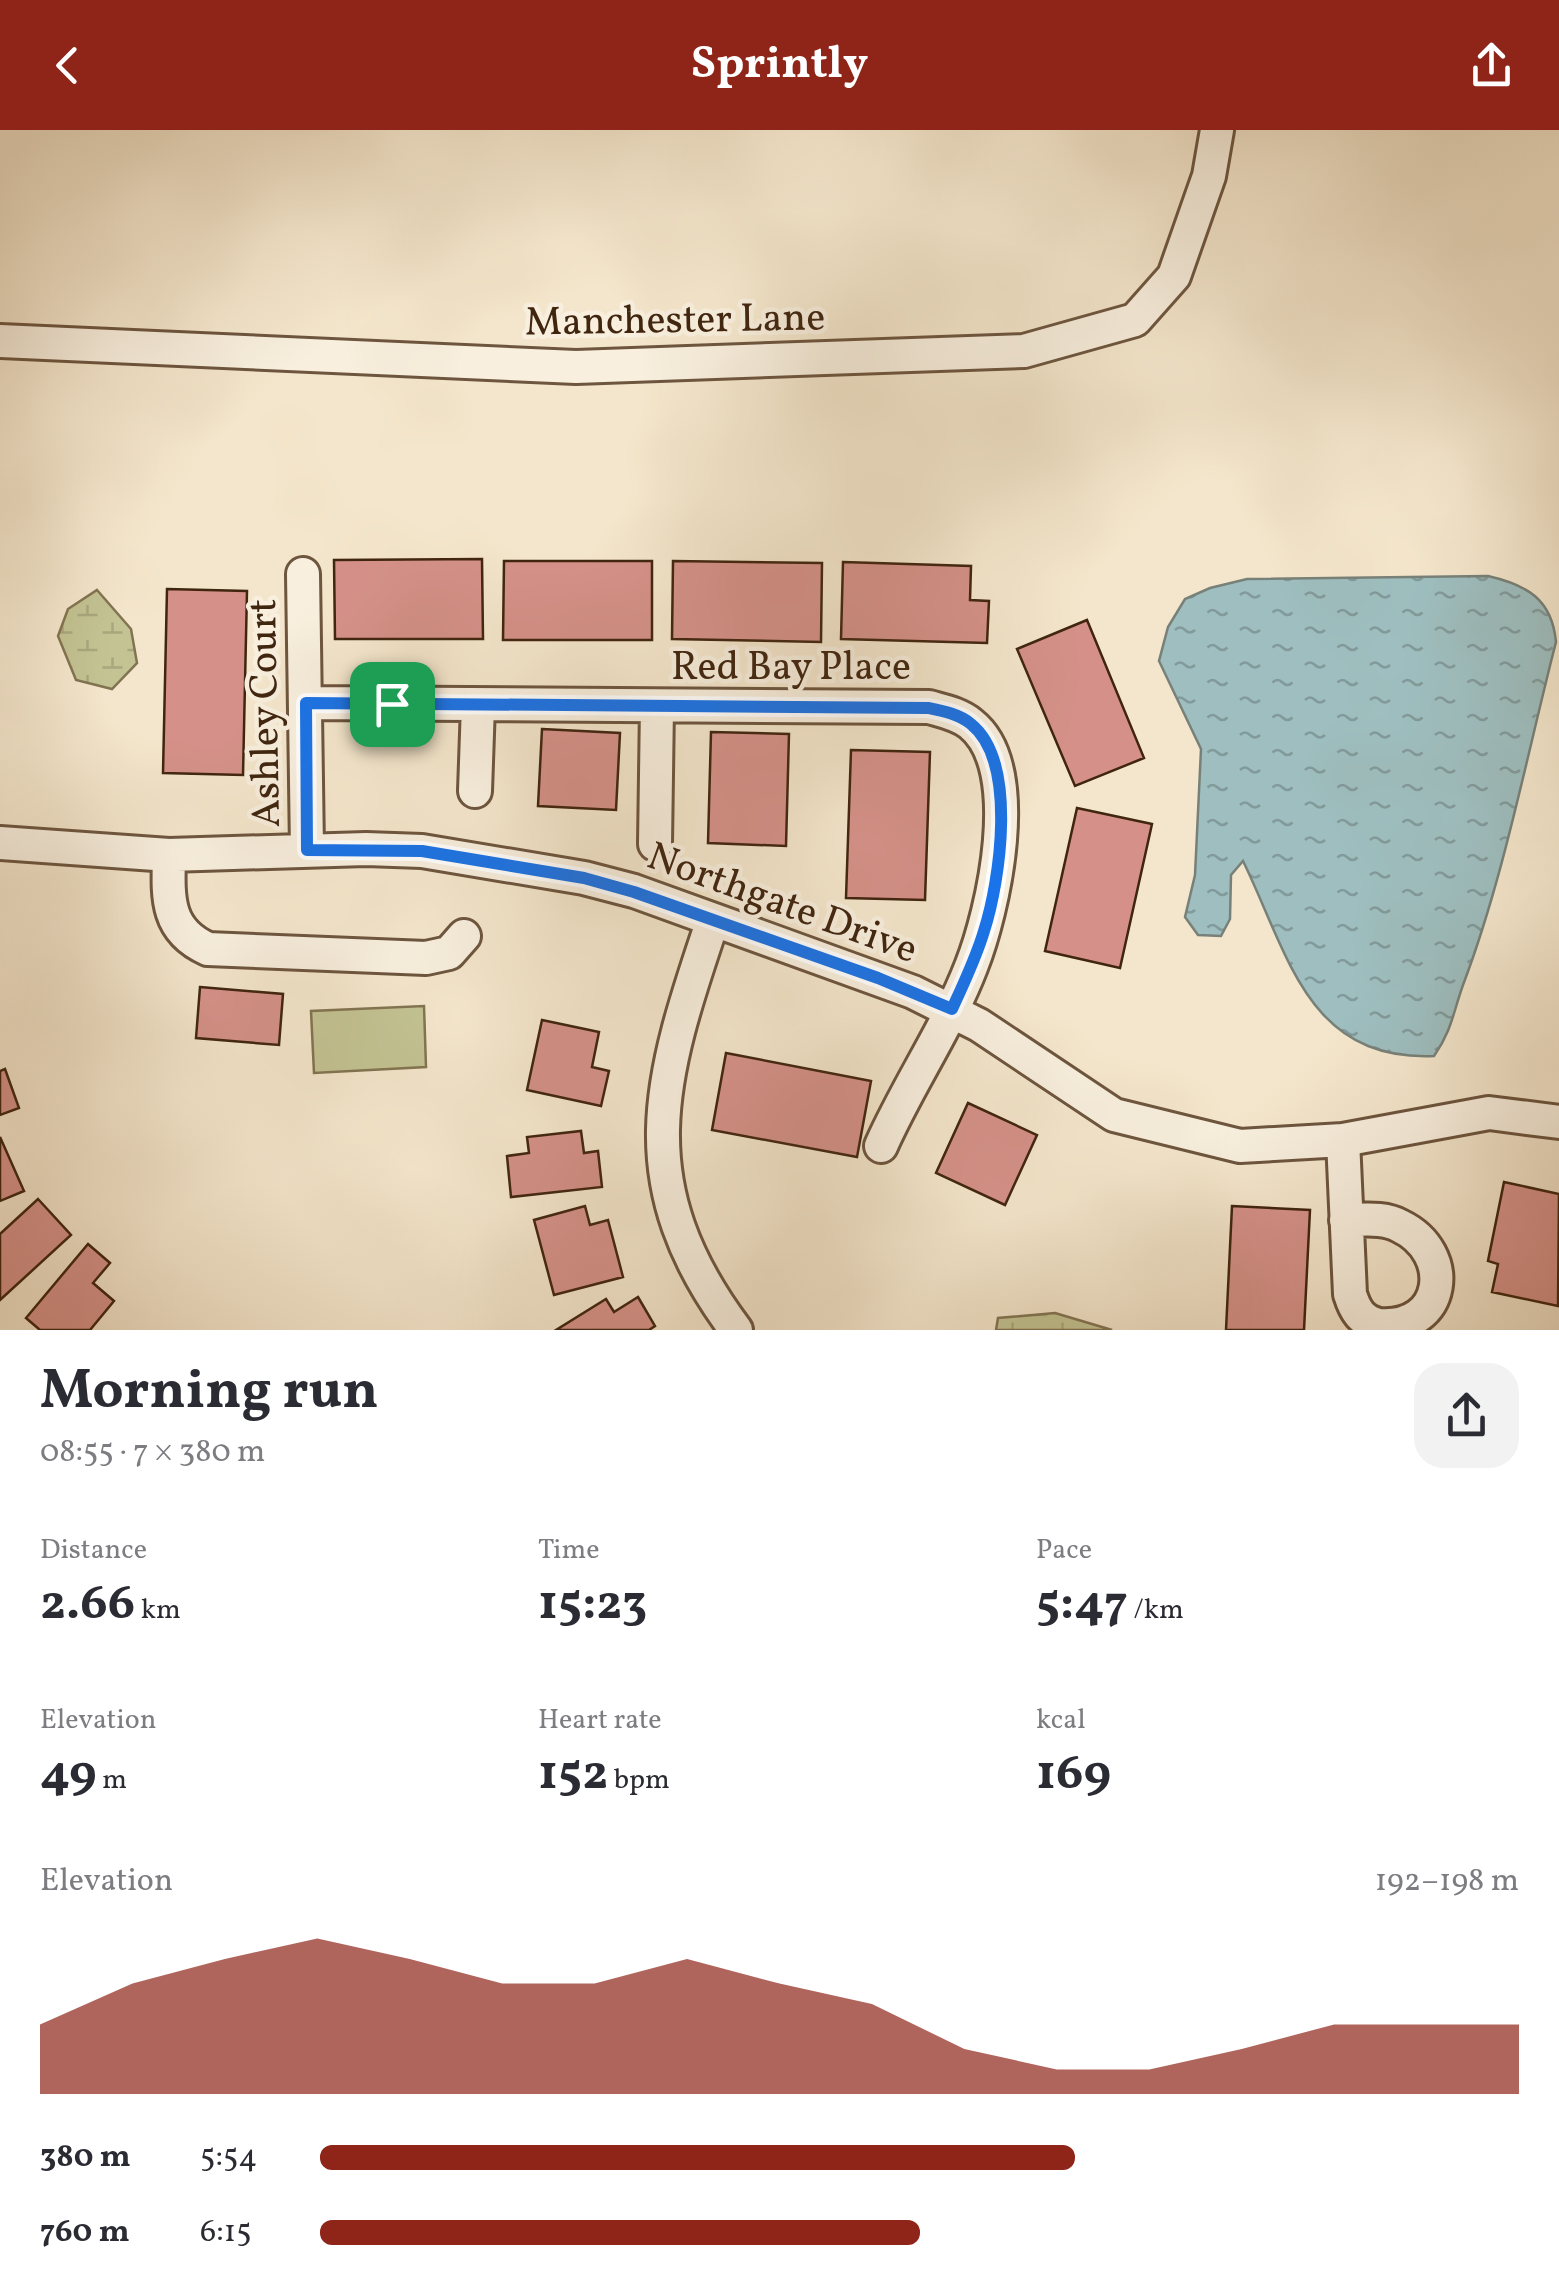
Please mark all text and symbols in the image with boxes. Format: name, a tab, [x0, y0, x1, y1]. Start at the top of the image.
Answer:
text: Sprintly	[691, 34, 868, 97]
icon: back	[40, 38, 95, 93]
icon: share	[1464, 38, 1519, 93]
street label: Manchester Lane	[524, 291, 826, 353]
street label: Ashley Court	[237, 598, 297, 828]
street label: Red Bay Place	[671, 641, 911, 697]
pin	[350, 662, 435, 747]
icon: arrive	[365, 677, 420, 732]
street label: Northgate Drive	[639, 830, 924, 980]
text: Morning run	[40, 1355, 379, 1431]
button: share	[1414, 1363, 1519, 1468]
text: 08:55 · 7 × 380 m	[40, 1431, 265, 1475]
text: Distance	[40, 1531, 147, 1570]
text: Time	[538, 1531, 599, 1570]
text: Pace	[1036, 1531, 1092, 1570]
text: 2.66	[40, 1570, 135, 1640]
text: 15:23	[538, 1570, 647, 1640]
text: 5:47	[1036, 1570, 1128, 1640]
text: km	[135, 1591, 181, 1630]
text: /km	[1128, 1591, 1184, 1630]
text: Elevation	[40, 1701, 156, 1740]
text: Heart rate	[538, 1701, 662, 1740]
text: kcal	[1036, 1701, 1086, 1740]
text: 49	[40, 1740, 97, 1810]
text: 152	[538, 1740, 608, 1810]
text: 169	[1036, 1740, 1111, 1810]
text: m	[97, 1761, 127, 1800]
text: bpm	[608, 1761, 670, 1800]
text: Elevation	[40, 1860, 173, 1904]
text: 192–198 m	[1375, 1860, 1519, 1904]
text: 380 m	[40, 2136, 131, 2180]
text: 5:54	[200, 2136, 257, 2180]
text: 760 m	[40, 2211, 130, 2255]
text: 6:15	[200, 2211, 252, 2255]

